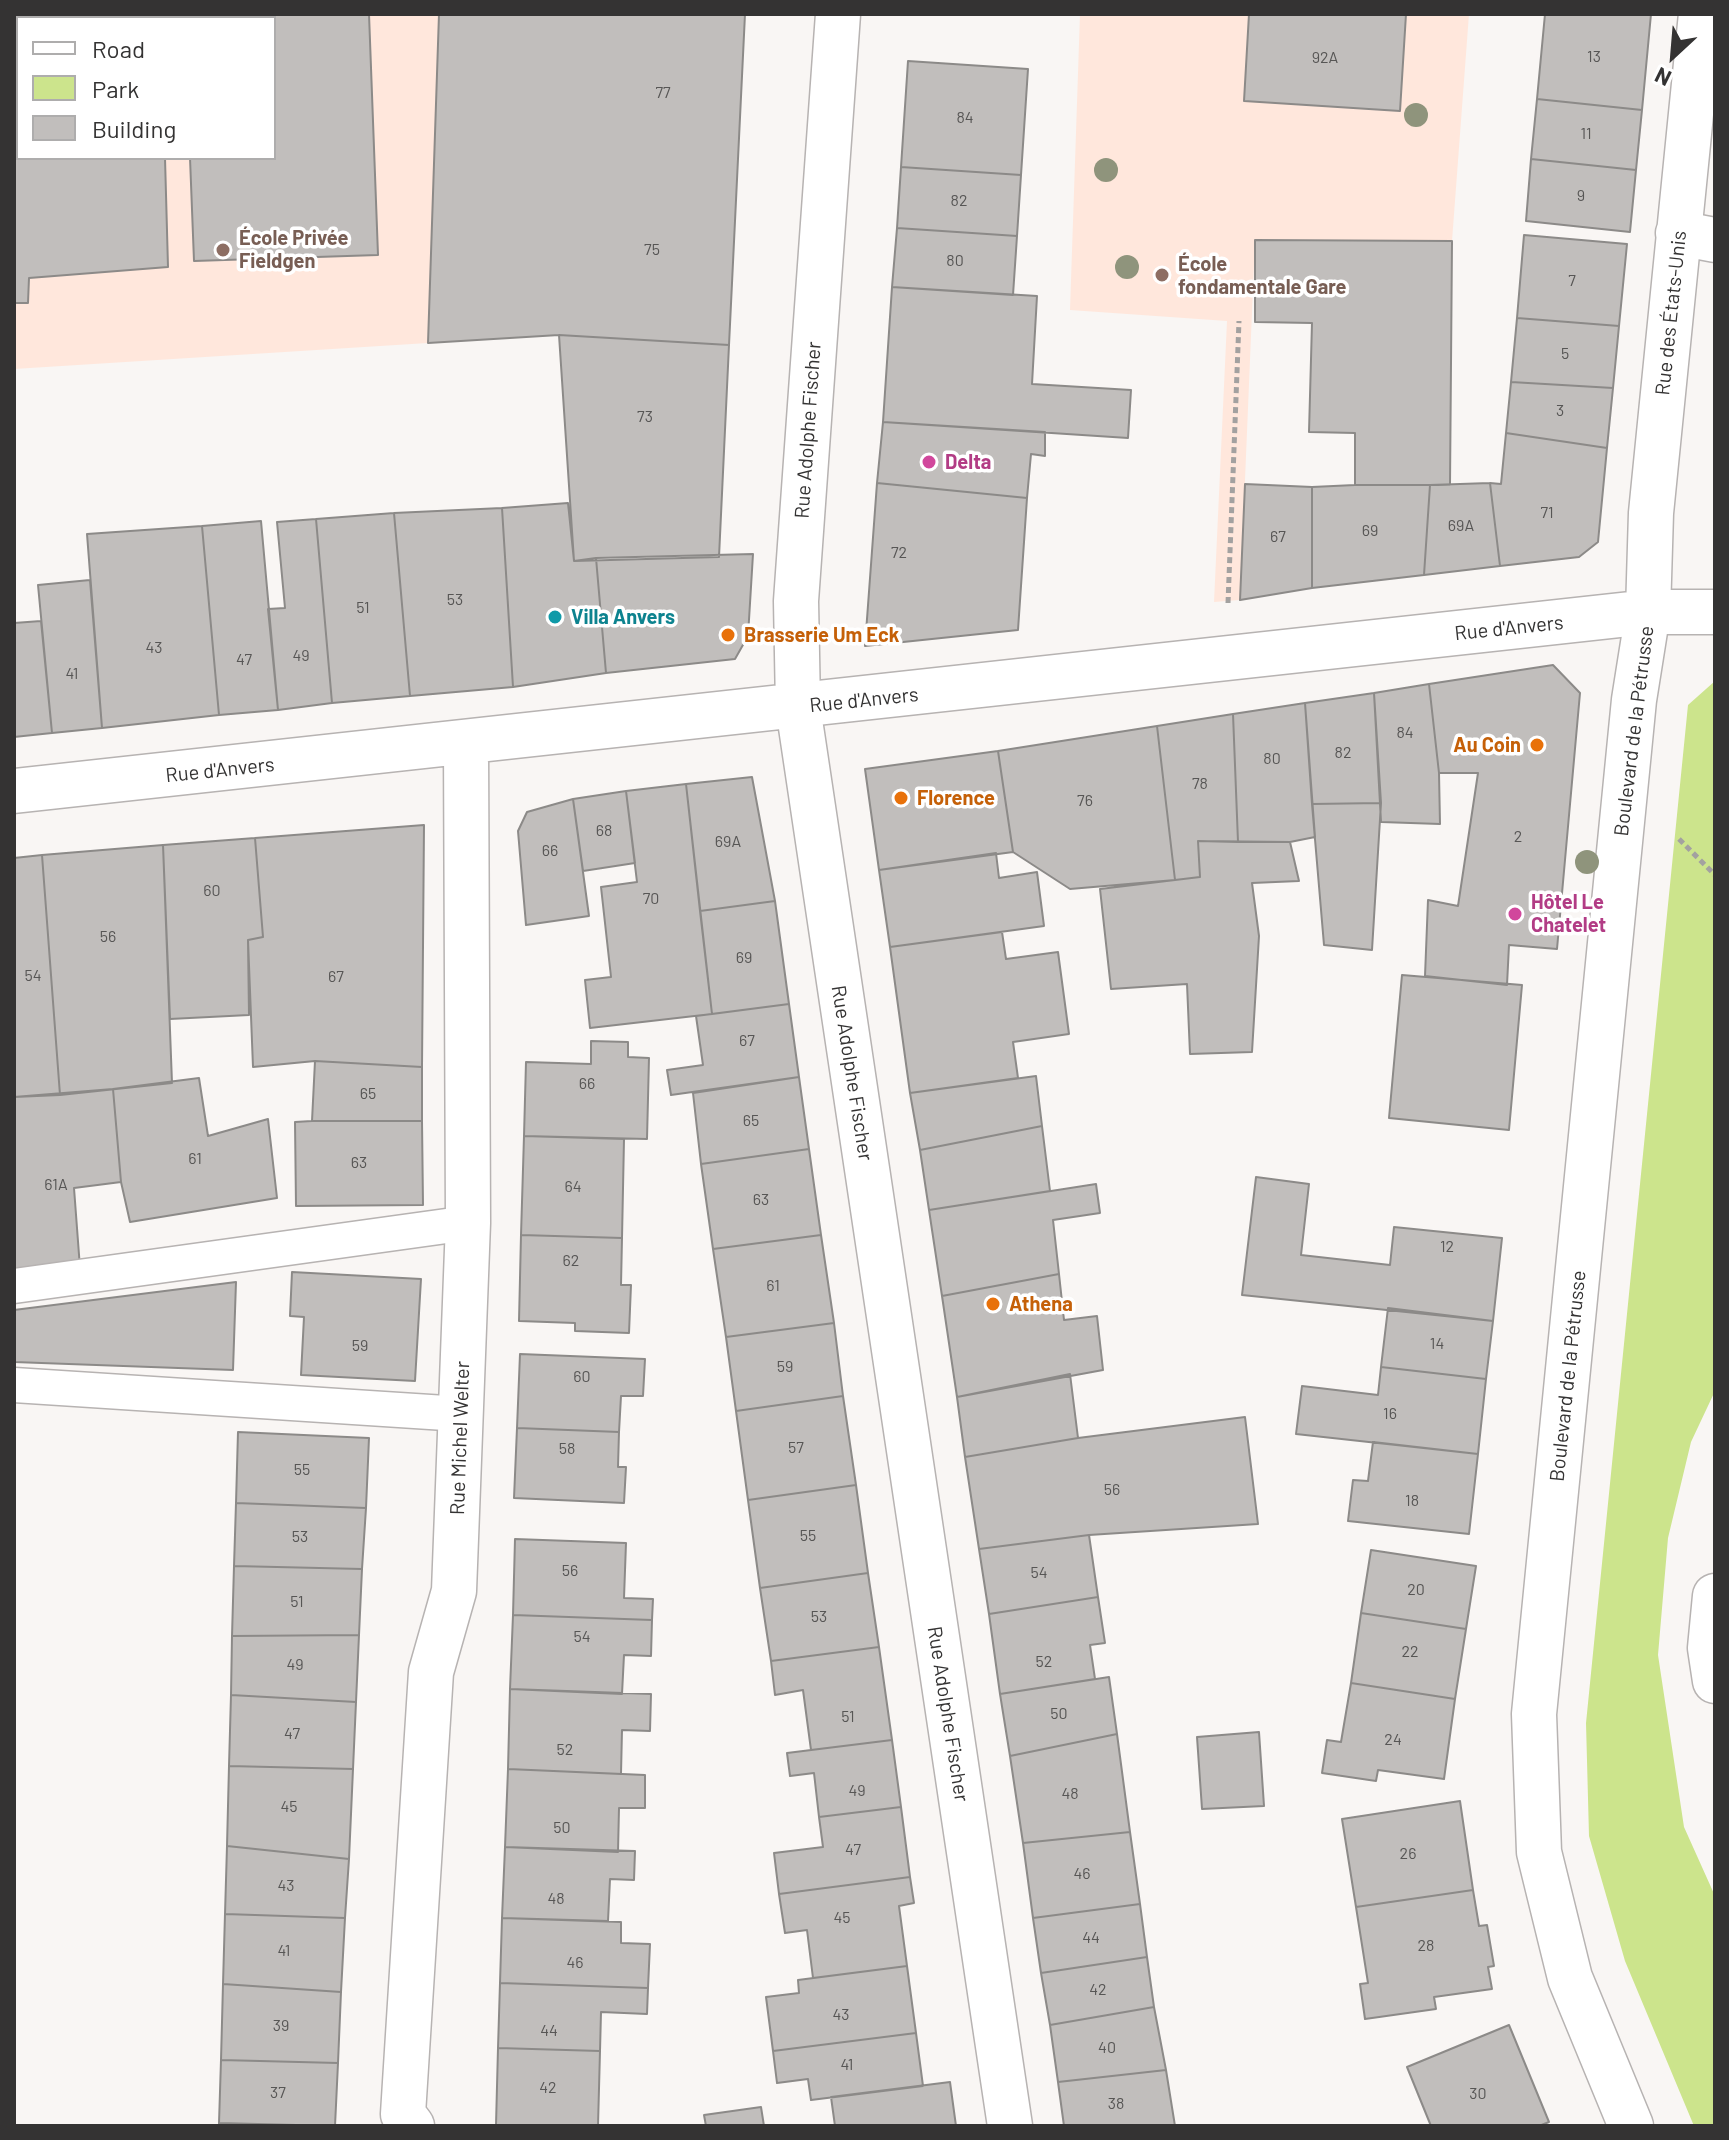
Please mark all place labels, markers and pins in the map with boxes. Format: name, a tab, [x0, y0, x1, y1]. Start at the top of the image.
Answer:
place label: École Privée Fieldgen	[239, 226, 348, 273]
marker: École Privée Fieldgen	[214, 241, 232, 259]
place label: École fondamentale Gare	[1178, 252, 1347, 299]
marker: École fondamentale Gare	[1153, 266, 1171, 284]
place label: Delta	[945, 450, 991, 474]
marker: Delta	[920, 453, 938, 471]
place label: Villa Anvers	[571, 605, 675, 629]
marker: Villa Anvers	[546, 608, 564, 626]
place label: Brasserie Um Eck	[744, 623, 899, 647]
marker: Brasserie Um Eck	[719, 626, 737, 644]
place label: Au Coin	[1453, 733, 1521, 757]
marker: Au Coin	[1528, 736, 1546, 754]
place label: Florence	[917, 786, 995, 810]
marker: Florence	[892, 789, 910, 807]
place label: Hôtel Le Chatelet	[1531, 890, 1606, 937]
marker: Hôtel Le Chatelet	[1506, 905, 1524, 923]
place label: Athena	[1009, 1292, 1073, 1316]
marker: Athena	[984, 1295, 1002, 1313]

